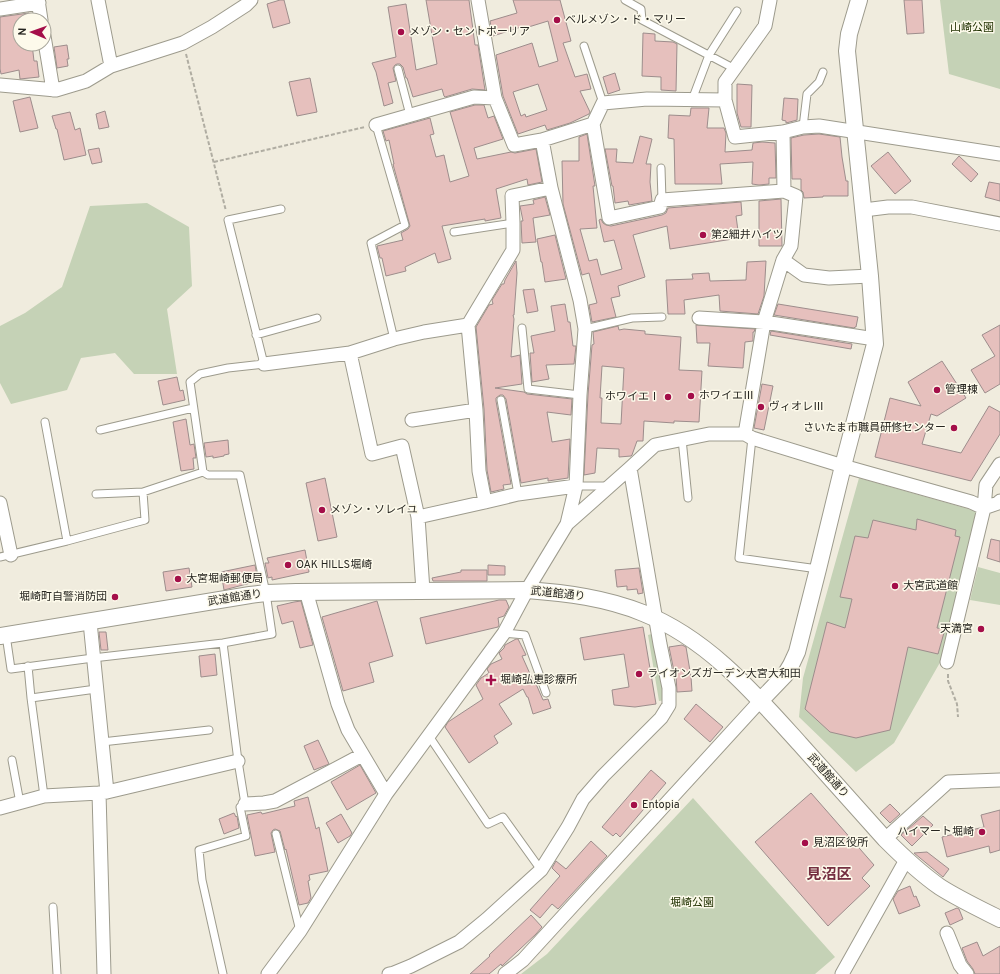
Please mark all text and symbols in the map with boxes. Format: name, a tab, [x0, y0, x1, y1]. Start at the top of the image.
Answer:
north arrow	[12, 12, 52, 52]
place label: ベルメゾン・ド・マリー	[565, 13, 686, 27]
marker: ベルメゾン・ド・マリー	[552, 15, 562, 25]
park label: 山崎公園	[950, 21, 994, 35]
place label: メゾン・セントポーリア	[409, 25, 530, 39]
text: N	[16, 27, 30, 36]
marker: メゾン・セントポーリア	[396, 27, 406, 37]
place label: 第2細井ハイツ	[711, 228, 784, 242]
marker: 第2細井ハイツ	[698, 230, 708, 240]
place label: 管理棟	[945, 383, 978, 397]
marker: 管理棟	[932, 385, 942, 395]
place label: ホワイエⅢ	[699, 389, 754, 403]
place label: ホワイエⅠ	[605, 390, 660, 404]
marker: ホワイエⅢ	[686, 391, 696, 401]
marker: ホワイエⅠ	[663, 392, 673, 402]
place label: ヴィオレⅢ	[769, 400, 824, 414]
marker: ヴィオレⅢ	[756, 402, 766, 412]
place label: さいたま市職員研修センター	[803, 421, 946, 435]
marker: さいたま市職員研修センター	[949, 423, 959, 433]
place label: メゾン・ソレイユ	[330, 503, 418, 517]
marker: メゾン・ソレイユ	[317, 505, 327, 515]
place label: OAK HILLS堀崎	[296, 558, 372, 572]
marker: OAK HILLS堀崎	[283, 560, 293, 570]
place label: 大宮堀崎郵便局	[186, 572, 263, 586]
marker: 大宮堀崎郵便局	[173, 574, 183, 584]
place label: 大宮武道館	[903, 579, 958, 593]
marker: 大宮武道館	[890, 581, 900, 591]
street label: 武道館通り	[530, 584, 586, 604]
street label: 武道館通り	[207, 587, 263, 609]
place label: 堀崎町自警消防団	[19, 590, 107, 604]
marker: 堀崎町自警消防団	[110, 592, 120, 602]
place label: 天満宮	[940, 622, 973, 636]
marker: 天満宮	[976, 624, 986, 634]
place label: ライオンズガーデン大宮大和田	[647, 667, 801, 681]
marker: ライオンズガーデン大宮大和田	[634, 669, 644, 679]
place label: 堀崎弘恵診療所	[500, 673, 578, 687]
marker: 堀崎弘恵診療所	[485, 674, 497, 686]
street label: 武道館通り	[804, 751, 852, 801]
place label: Entopia	[642, 798, 680, 812]
marker: Entopia	[629, 800, 639, 810]
place label: ハイマート堀崎	[897, 825, 974, 839]
marker: ハイマート堀崎	[977, 827, 987, 837]
place label: 見沼区役所	[813, 836, 869, 850]
marker: 見沼区役所	[800, 838, 810, 848]
district label: 見沼区	[806, 866, 852, 885]
park label: 堀崎公園	[670, 896, 714, 910]

